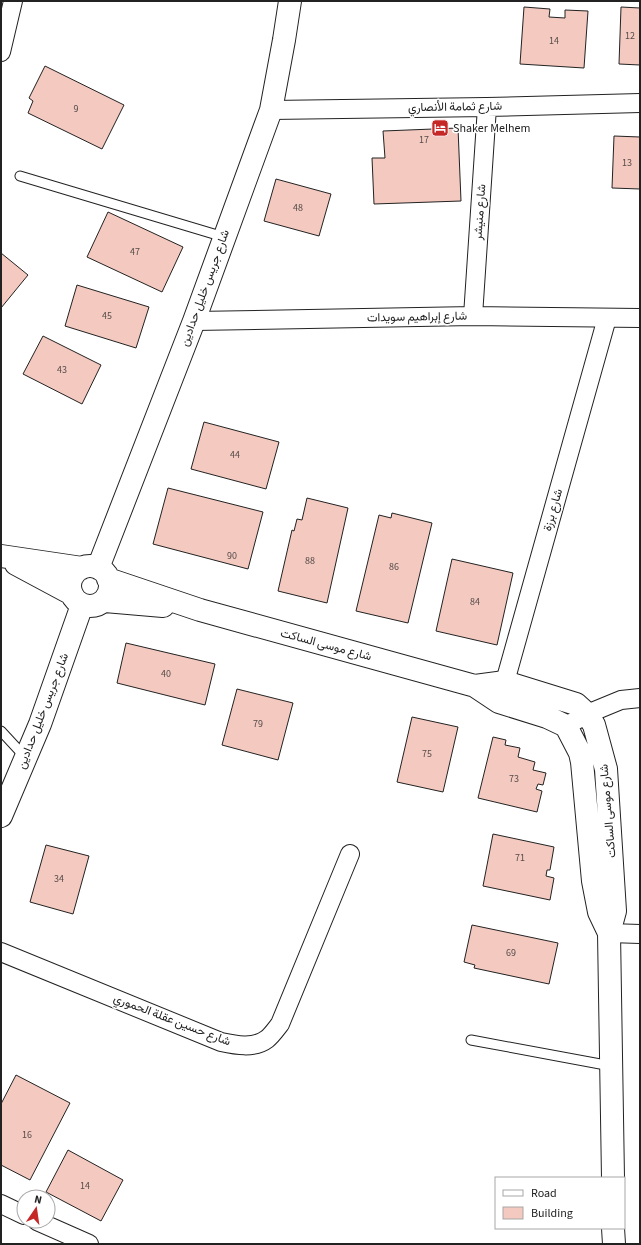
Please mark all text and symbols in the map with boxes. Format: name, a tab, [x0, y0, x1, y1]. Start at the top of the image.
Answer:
house number: 12	[625, 29, 635, 43]
house number: 14	[549, 34, 559, 48]
street label: شارع ثمامة الأنصاري	[408, 98, 502, 117]
house number: 9	[74, 102, 79, 116]
hotel icon: Shaker Melhem	[430, 118, 450, 138]
place label: Shaker Melhem	[453, 120, 530, 137]
house number: 17	[419, 133, 429, 147]
house number: 13	[622, 156, 632, 170]
street label: شارع منيشر	[469, 183, 490, 242]
house number: 48	[293, 201, 303, 215]
street label: شارع جريس خليل حدادين	[176, 227, 234, 349]
house number: 47	[130, 245, 140, 259]
street label: شارع إبراهيم سويدات	[367, 308, 467, 326]
house number: 45	[102, 309, 112, 323]
house number: 43	[57, 363, 67, 377]
house number: 44	[230, 448, 240, 462]
street label: شارع برزة	[539, 487, 567, 533]
house number: 90	[227, 549, 237, 563]
house number: 88	[305, 554, 315, 568]
house number: 86	[389, 560, 399, 574]
house number: 84	[470, 595, 480, 609]
street label: شارع موسى الساكت	[278, 625, 374, 665]
street label: شارع جريس خليل حدادين	[13, 651, 73, 771]
house number: 40	[161, 667, 171, 681]
house number: 79	[253, 717, 263, 731]
house number: 75	[422, 747, 432, 761]
street label: شارع موسى الساكت	[595, 763, 621, 859]
house number: 73	[509, 772, 519, 786]
house number: 71	[515, 851, 525, 865]
house number: 34	[54, 872, 64, 886]
house number: 69	[506, 946, 516, 960]
street label: شارع حسين عقلة الحموري	[111, 990, 233, 1051]
house number: 16	[22, 1128, 32, 1142]
legend	[495, 1177, 625, 1229]
house number: 14	[80, 1179, 90, 1193]
text: Road	[531, 1185, 557, 1202]
north arrow	[16, 1189, 56, 1229]
text: N	[33, 1192, 43, 1208]
text: Building	[531, 1205, 573, 1222]

